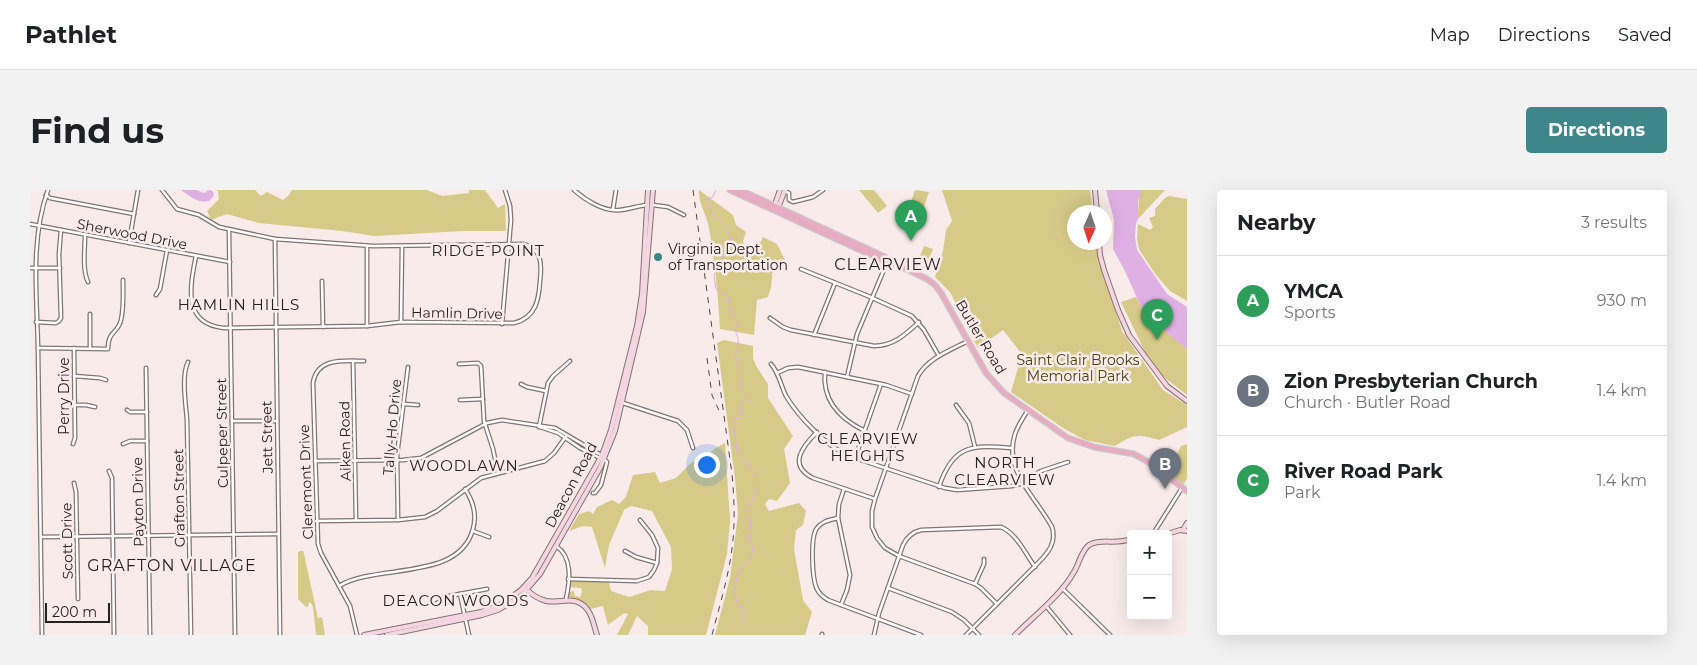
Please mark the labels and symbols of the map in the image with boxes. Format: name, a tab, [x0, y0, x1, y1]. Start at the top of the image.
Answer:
pin: A	[895, 200, 927, 241]
north arrow	[1067, 205, 1112, 250]
street label: Sherwood Drive	[75, 214, 189, 254]
place label: Virginia Dept. of Transportation	[668, 240, 788, 274]
district label: RIDGE POINT	[431, 241, 545, 260]
marker: Virginia Dept. of Transportation	[652, 251, 664, 263]
district label: CLEARVIEW	[834, 255, 942, 274]
district label: HAMLIN HILLS	[178, 295, 300, 314]
street label: Butler Road	[952, 296, 1010, 378]
pin: C	[1141, 299, 1173, 340]
street label: Hamlin Drive	[411, 303, 503, 323]
park label: Saint Clair Brooks Memorial Park	[1017, 351, 1140, 385]
street label: Perry Drive	[55, 357, 73, 435]
street label: Culpeper Street	[212, 377, 232, 488]
street label: Tally-Ho Drive	[379, 378, 405, 476]
street label: Jett Street	[257, 400, 277, 474]
street label: Aiken Road	[335, 401, 355, 481]
street label: Cleremont Drive	[295, 424, 317, 540]
district label: CLEARVIEW HEIGHTS	[817, 429, 919, 465]
street label: Deacon Road	[541, 439, 601, 531]
street label: Grafton Street	[169, 448, 189, 547]
pin: B	[1149, 448, 1181, 489]
your location	[694, 452, 720, 478]
district label: NORTH CLEARVIEW	[954, 453, 1056, 489]
district label: WOODLAWN	[409, 456, 519, 475]
street label: Payton Drive	[128, 457, 148, 547]
street label: Scott Drive	[57, 503, 77, 579]
district label: GRAFTON VILLAGE	[87, 556, 257, 575]
district label: DEACON WOODS	[383, 591, 529, 610]
scale bar	[45, 600, 110, 623]

